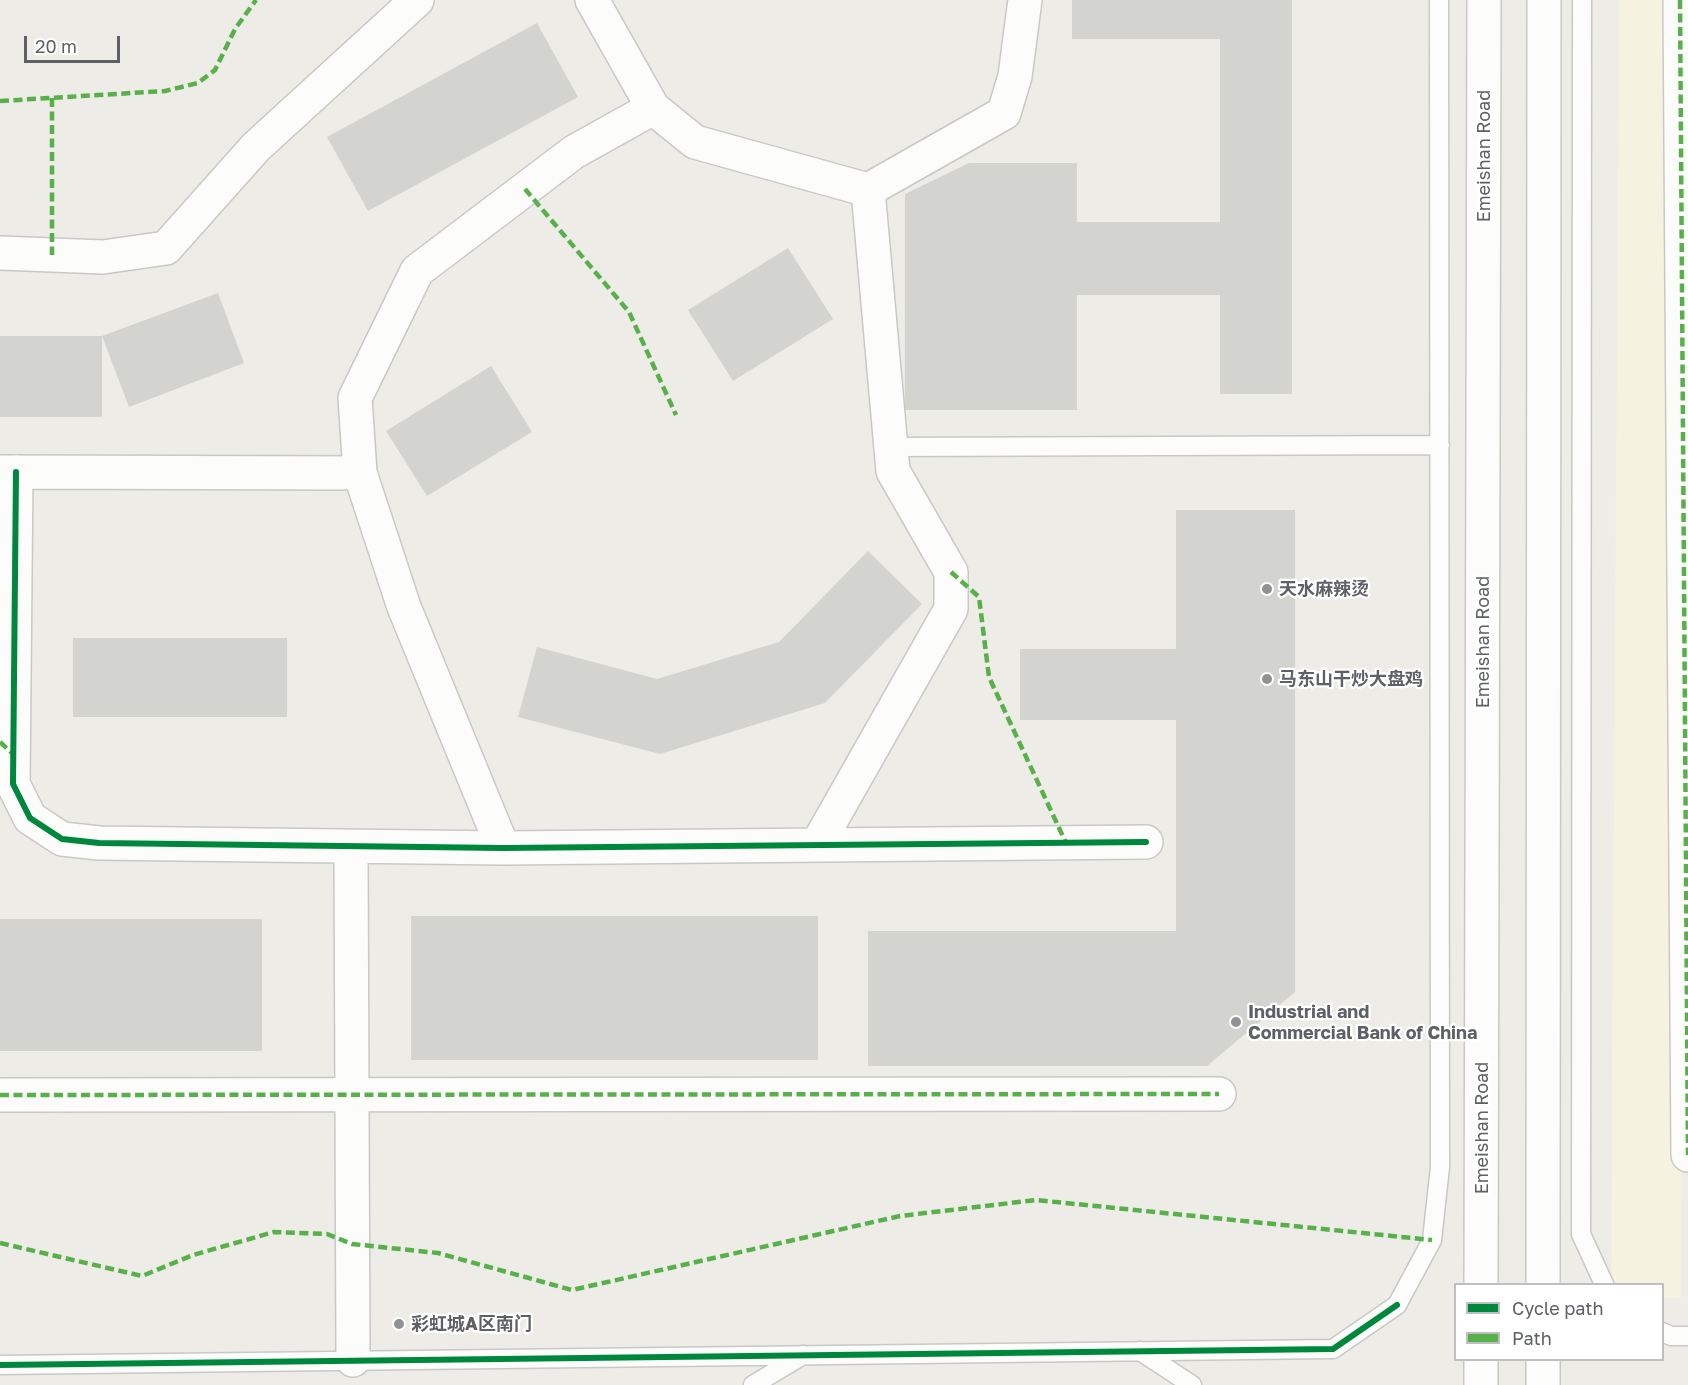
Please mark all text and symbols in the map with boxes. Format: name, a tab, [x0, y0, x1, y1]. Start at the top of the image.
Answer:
scale bar	[27, 24, 123, 62]
text: 20 m	[35, 35, 77, 57]
street label: Emeishan Road	[1473, 90, 1495, 222]
street label: Emeishan Road	[1472, 576, 1494, 708]
place label: 天水麻辣烫	[1279, 578, 1369, 600]
marker: 天水麻辣烫	[1260, 582, 1274, 596]
place label: 马东山干炒大盘鸡	[1279, 668, 1423, 690]
marker: 马东山干炒大盘鸡	[1260, 672, 1274, 686]
place label: Industrial and Commercial Bank of China	[1248, 1001, 1477, 1044]
marker: Industrial and Commercial Bank of China	[1229, 1015, 1243, 1029]
street label: Emeishan Road	[1471, 1062, 1493, 1194]
legend	[1454, 1283, 1664, 1361]
text: Cycle path	[1512, 1297, 1604, 1319]
place label: 彩虹城A区南门	[411, 1313, 532, 1335]
marker: 彩虹城A区南门	[392, 1317, 406, 1331]
text: Path	[1512, 1327, 1552, 1349]

